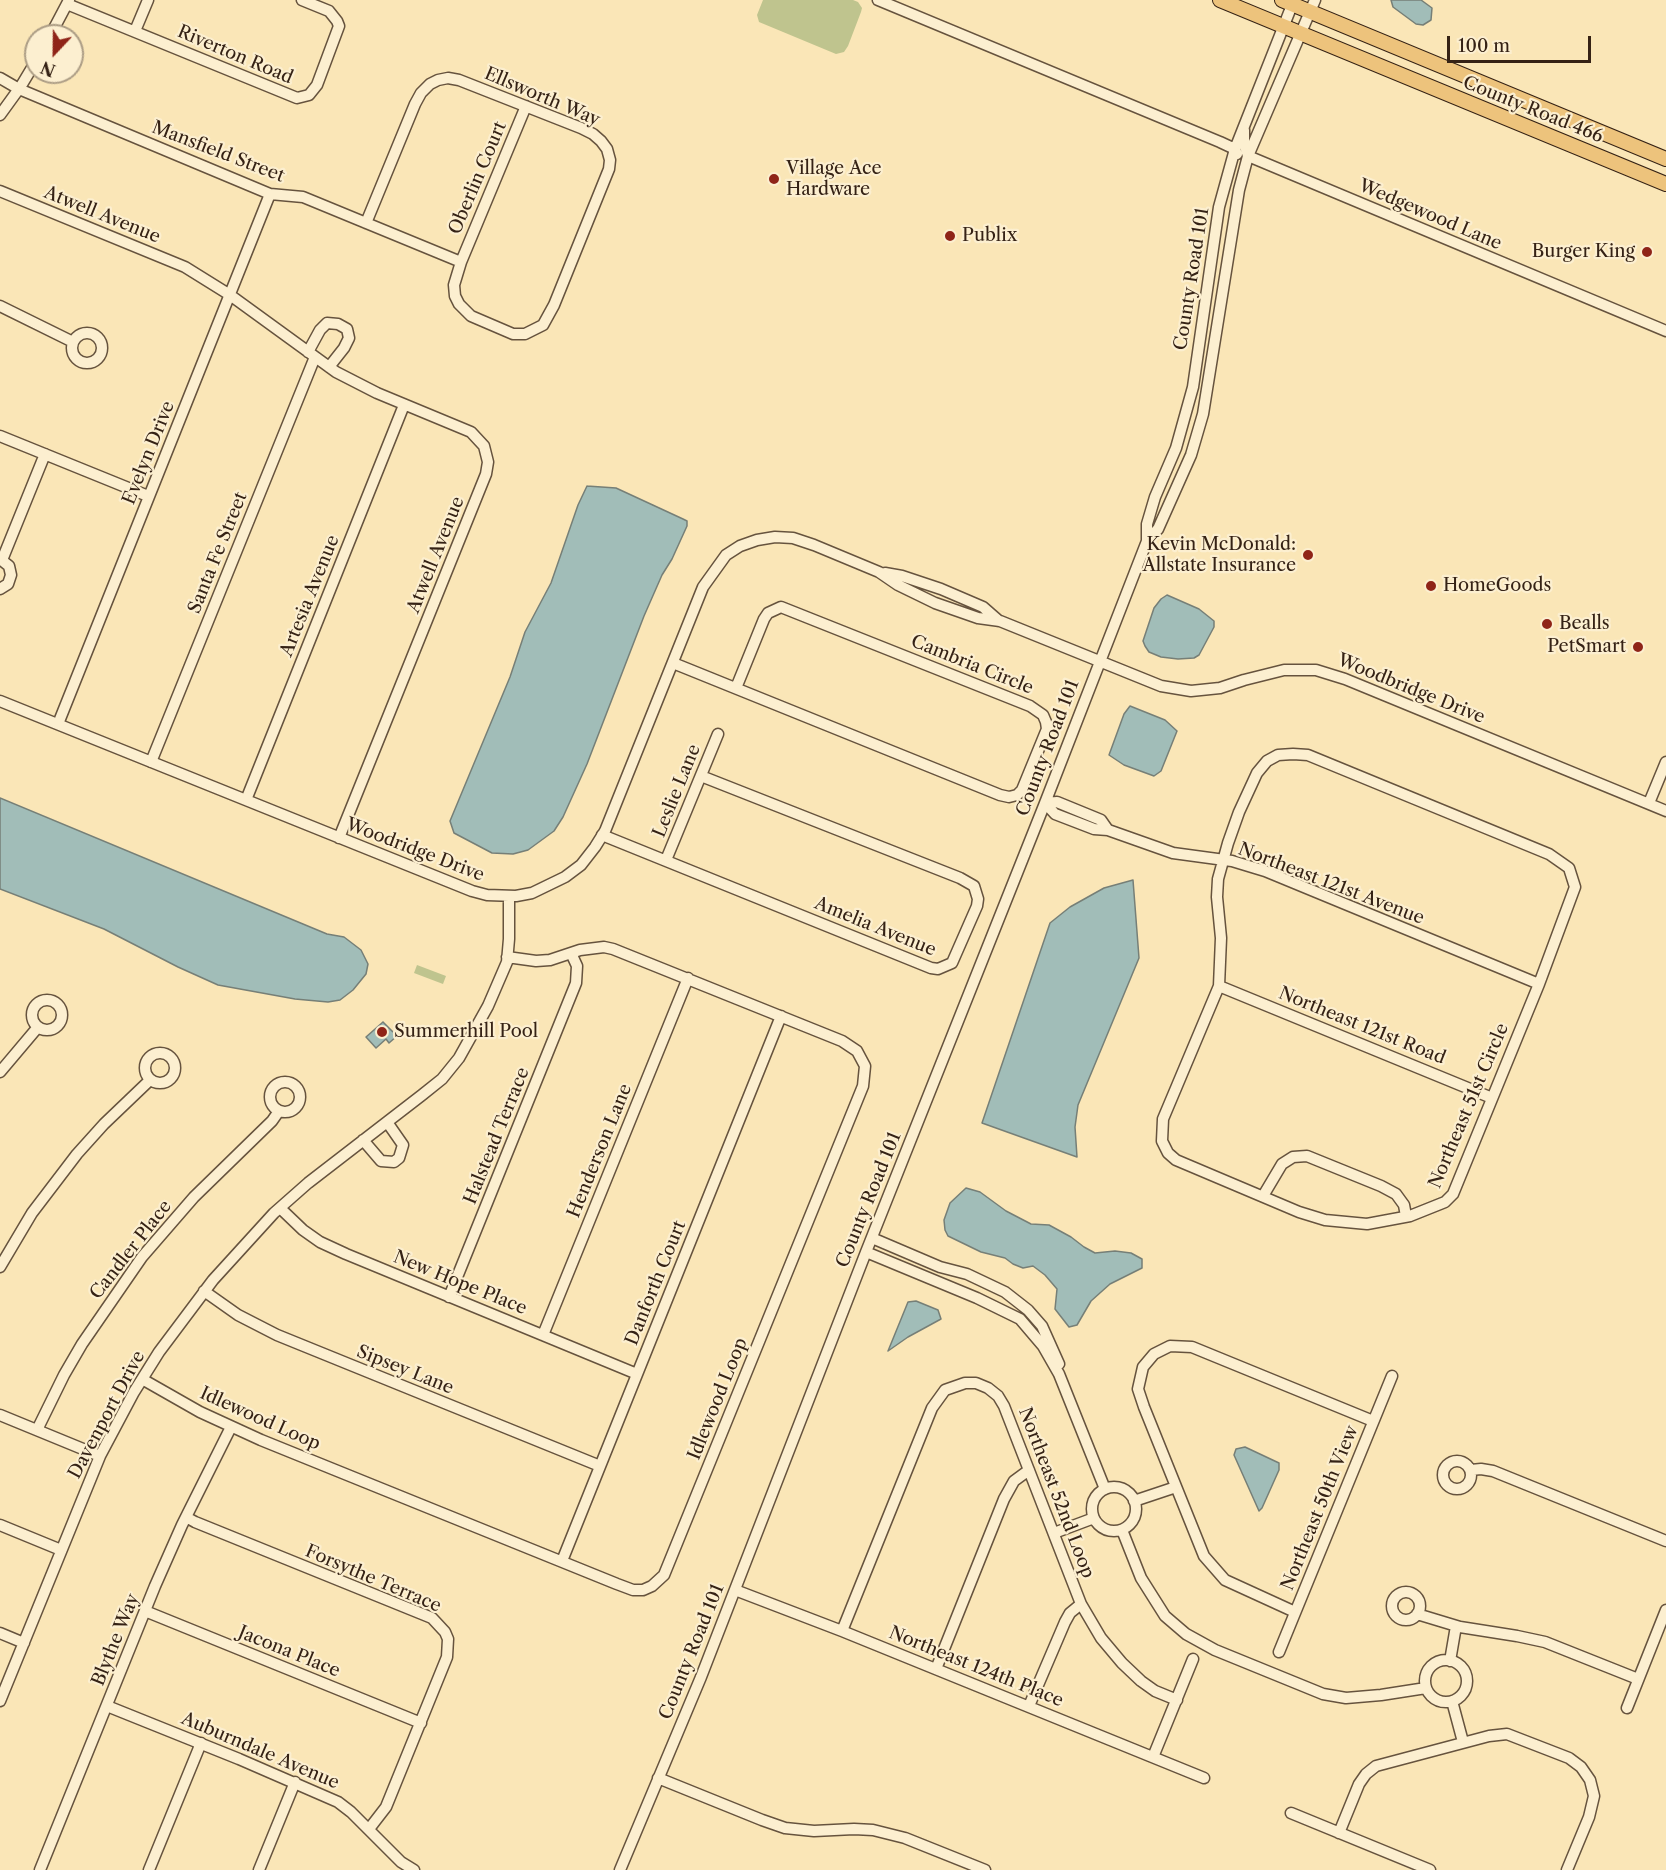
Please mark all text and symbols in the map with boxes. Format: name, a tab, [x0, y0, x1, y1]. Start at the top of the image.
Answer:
street label: Riverton Road	[174, 21, 296, 89]
north arrow	[24, 24, 84, 84]
scale bar	[1450, 24, 1594, 62]
text: 100 m	[1458, 35, 1510, 57]
text: N	[38, 57, 58, 81]
street label: Ellsworth Way	[481, 63, 603, 131]
street label: County Road 466	[1460, 72, 1606, 148]
street label: Mansfield Street	[149, 117, 287, 187]
street label: Oberlin Court	[445, 118, 511, 238]
place label: Village Ace Hardware	[786, 158, 882, 201]
marker: Village Ace Hardware	[767, 172, 781, 186]
street label: Wedgewood Lane	[1355, 175, 1505, 255]
street label: Atwell Avenue	[41, 182, 163, 248]
street label: County Road 101	[1170, 206, 1214, 352]
place label: Publix	[962, 225, 1017, 247]
marker: Publix	[943, 229, 957, 243]
place label: Burger King	[1532, 241, 1635, 263]
marker: Burger King	[1640, 245, 1654, 259]
street label: Evelyn Drive	[118, 398, 180, 508]
street label: Santa Fe Street	[184, 489, 252, 617]
street label: Atwell Avenue	[403, 494, 469, 616]
street label: Artesia Avenue	[276, 532, 344, 660]
place label: Kevin McDonald: Allstate Insurance	[1142, 534, 1296, 576]
marker: Kevin McDonald: Allstate Insurance	[1301, 548, 1315, 562]
place label: HomeGoods	[1443, 575, 1551, 597]
marker: HomeGoods	[1424, 579, 1438, 593]
place label: Bealls	[1559, 613, 1610, 635]
marker: Bealls	[1540, 617, 1554, 631]
street label: Cambria Circle	[908, 631, 1036, 699]
place label: PetSmart	[1547, 636, 1626, 658]
marker: PetSmart	[1631, 640, 1645, 654]
street label: Woodbridge Drive	[1334, 650, 1488, 728]
street label: County Road 101	[1012, 677, 1084, 819]
street label: Leslie Lane	[649, 742, 705, 840]
street label: Woodridge Drive	[343, 814, 487, 886]
street label: Northeast 121st Avenue	[1235, 839, 1427, 929]
street label: Amelia Avenue	[811, 893, 939, 961]
street label: Northeast 121st Road	[1275, 983, 1449, 1069]
street label: Northeast 51st Circle	[1424, 1020, 1514, 1192]
place label: Summerhill Pool	[394, 1021, 538, 1043]
marker: Summerhill Pool	[375, 1025, 389, 1039]
street label: Halstead Terrace	[460, 1065, 534, 1207]
street label: Henderson Lane	[563, 1081, 637, 1221]
street label: County Road 101	[832, 1129, 906, 1271]
street label: Candler Place	[86, 1196, 176, 1304]
street label: Danforth Court	[621, 1218, 691, 1348]
street label: New Hope Place	[390, 1246, 530, 1320]
street label: Idlewood Loop	[684, 1335, 752, 1463]
street label: Sipsey Lane	[353, 1341, 457, 1399]
street label: Davenport Drive	[64, 1347, 150, 1483]
street label: Idlewood Loop	[196, 1383, 324, 1455]
street label: Northeast 52nd Loop	[1013, 1405, 1099, 1581]
street label: Northeast 50th View	[1277, 1422, 1363, 1594]
street label: Forsythe Terrace	[302, 1541, 444, 1617]
street label: County Road 101	[655, 1581, 729, 1723]
street label: Blythe Way	[88, 1591, 144, 1689]
street label: Jacona Place	[235, 1622, 343, 1682]
street label: Northeast 124th Place	[886, 1622, 1066, 1712]
street label: Auburndale Avenue	[178, 1708, 342, 1794]

